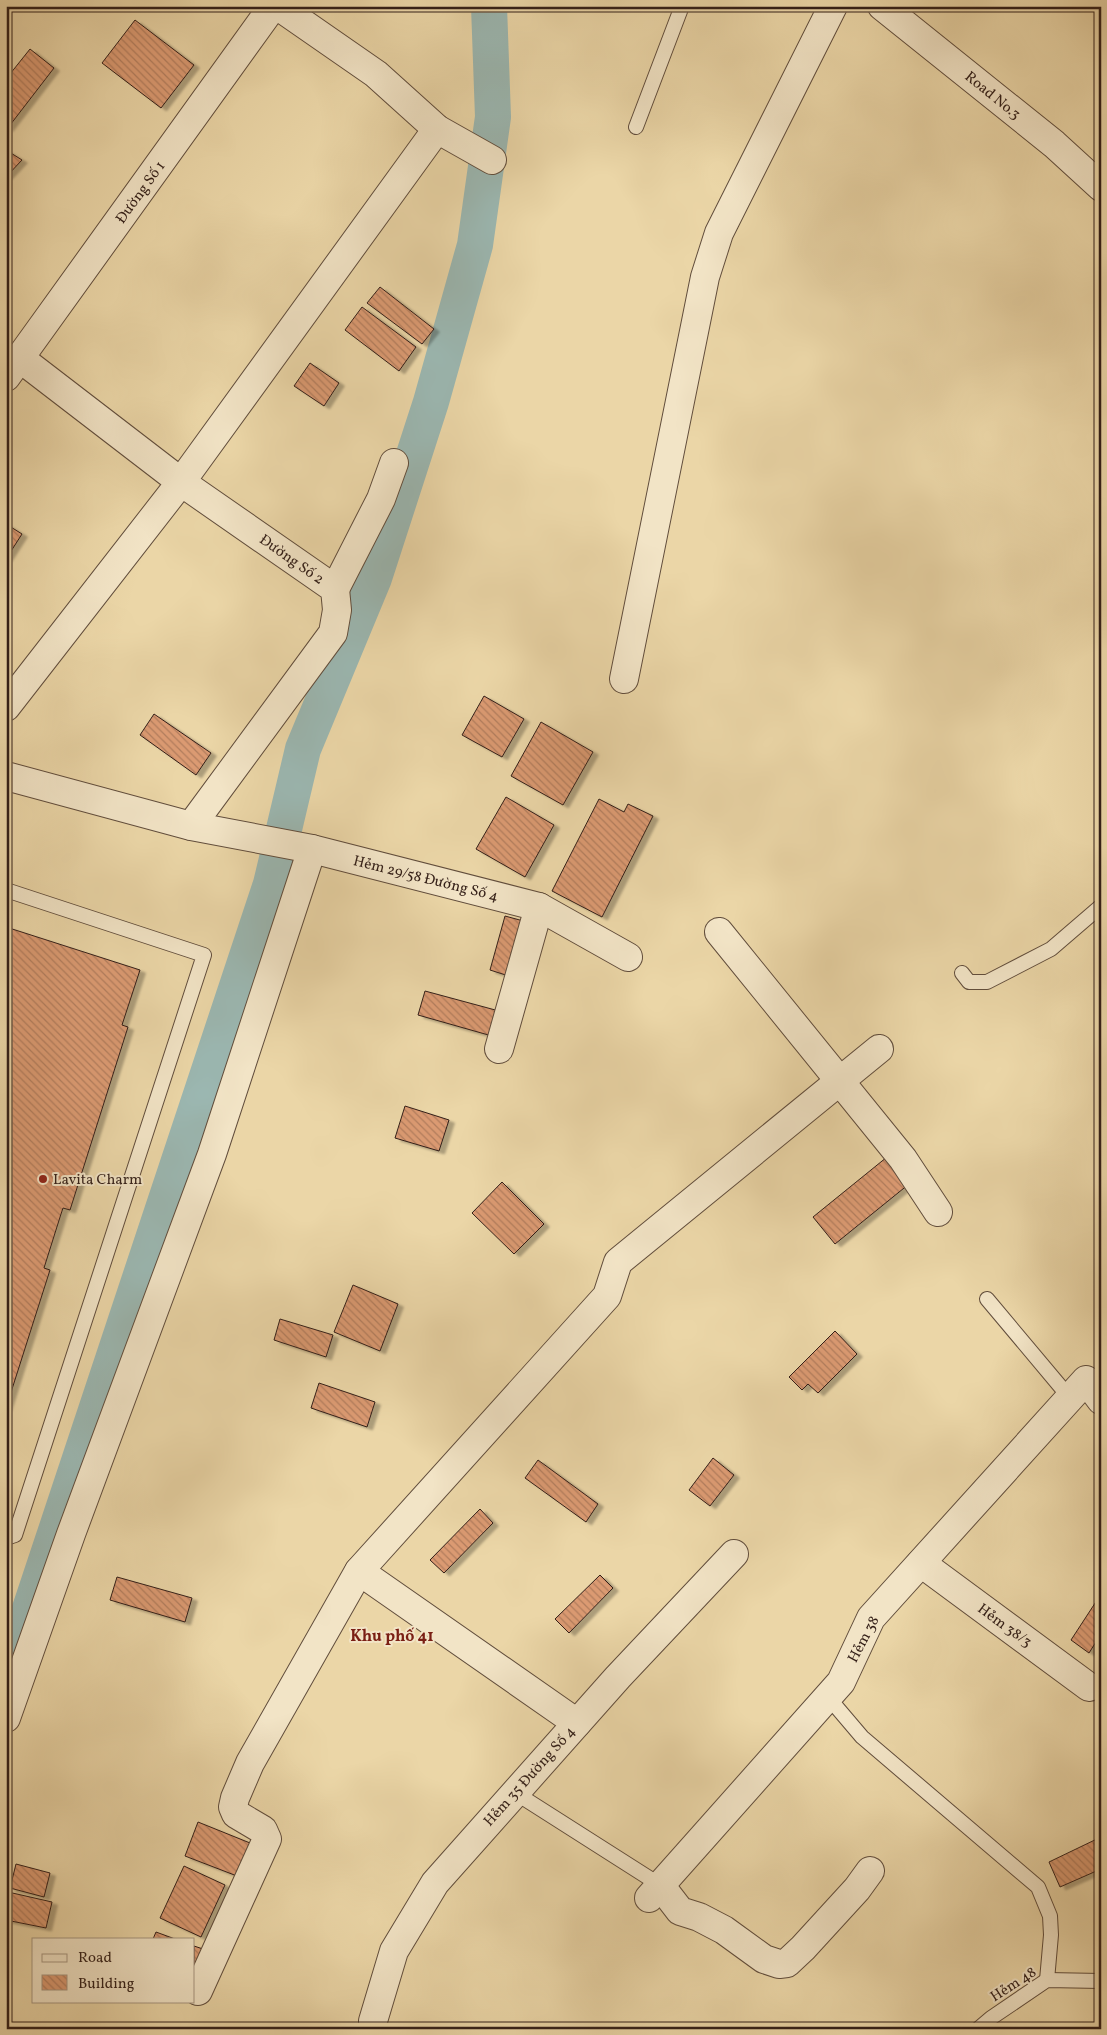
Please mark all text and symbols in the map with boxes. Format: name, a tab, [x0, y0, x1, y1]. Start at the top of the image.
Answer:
street label: Road No.3	[960, 67, 1024, 125]
street label: Đường Số 1	[111, 157, 171, 229]
street label: Đường Số 2	[254, 530, 328, 590]
street label: Hẻm 29/58 Đường Số 4	[351, 851, 500, 908]
place label: Lavita Charm	[53, 1170, 142, 1191]
marker: Lavita Charm	[37, 1173, 49, 1185]
street label: Hẻm 38/3	[973, 1599, 1036, 1653]
street label: Hẻm 38	[843, 1613, 885, 1667]
district label: Khu phố 41	[350, 1626, 434, 1648]
street label: Hẻm 35 Đường Số 4	[479, 1722, 581, 1832]
legend	[32, 1938, 195, 2002]
text: Road	[78, 1948, 112, 1969]
street label: Hẻm 48	[987, 1963, 1041, 2008]
text: Building	[78, 1974, 135, 1995]

